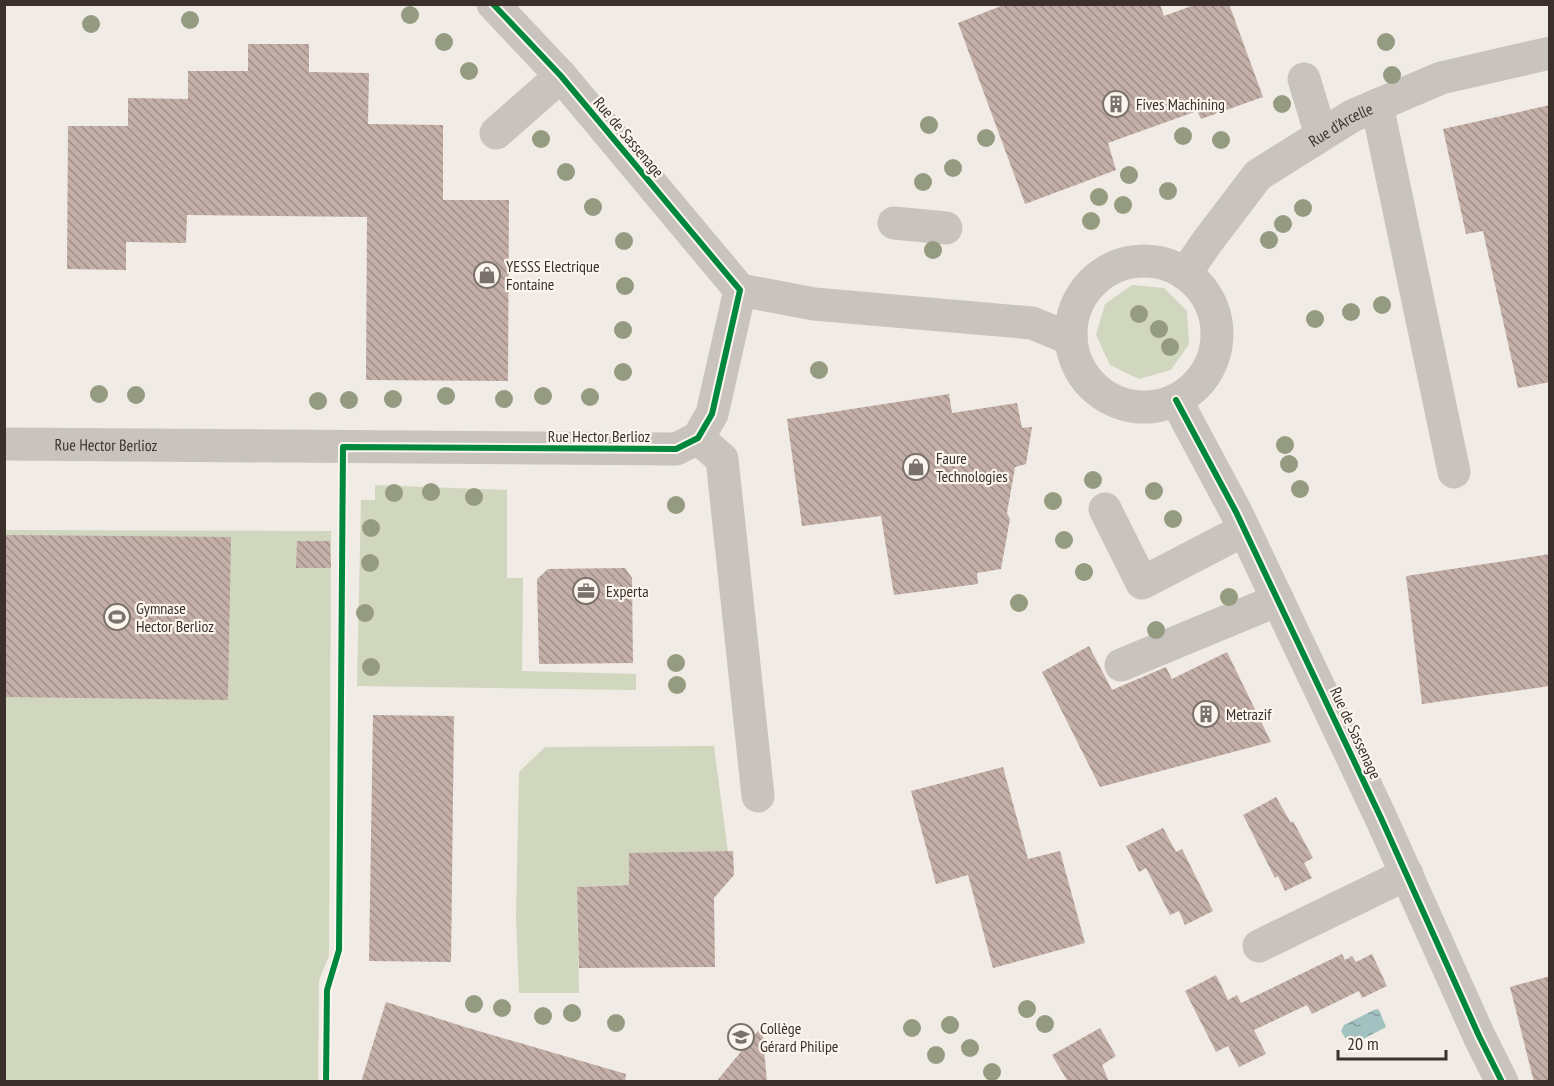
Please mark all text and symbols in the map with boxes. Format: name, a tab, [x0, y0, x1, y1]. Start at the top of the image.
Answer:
building icon: Fives Machining	[1101, 89, 1131, 119]
street label: Rue de Sassenage	[589, 93, 669, 181]
place label: Fives Machining	[1136, 94, 1225, 114]
street label: Rue d'Arcelle	[1305, 98, 1376, 151]
place label: YESSS Electrique Fontaine	[506, 256, 600, 294]
shop icon: YESSS Electrique Fontaine	[472, 260, 502, 290]
street label: Rue Hector Berlioz	[548, 426, 651, 446]
street label: Rue Hector Berlioz	[55, 434, 158, 455]
place label: Faure Technologies	[936, 448, 1008, 486]
shop icon: Faure Technologies	[901, 452, 931, 482]
office icon: Experta	[571, 576, 601, 606]
place label: Experta	[606, 581, 649, 601]
place label: Gymnase Hector Berlioz	[136, 598, 214, 636]
sports icon: Gymnase Hector Berlioz	[102, 602, 132, 632]
street label: Rue de Sassenage	[1326, 684, 1386, 782]
building icon: Metrazif	[1191, 699, 1221, 729]
place label: Metrazif	[1226, 704, 1272, 724]
place label: Collège Gérard Philipe	[760, 1018, 838, 1056]
school or university icon: Collège Gérard Philipe	[726, 1022, 756, 1052]
scale bar	[1338, 1023, 1446, 1061]
text: 20 m	[1347, 1032, 1379, 1055]

